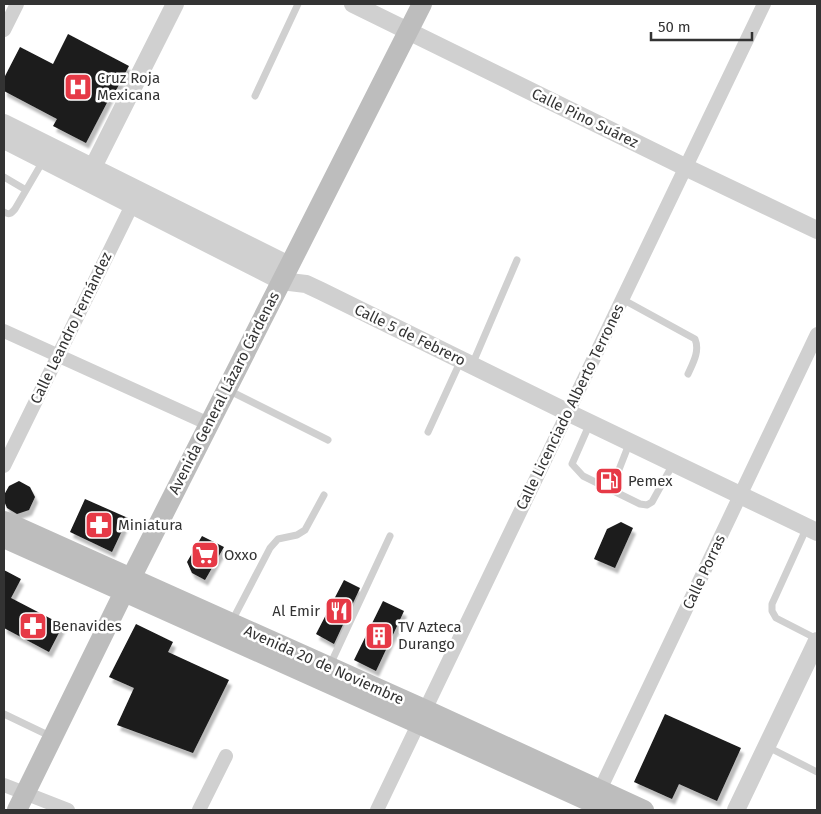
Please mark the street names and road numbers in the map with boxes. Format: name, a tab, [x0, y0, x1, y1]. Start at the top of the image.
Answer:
street label: Calle Pino Suárez	[529, 84, 642, 152]
street label: Calle Leandro Fernández	[26, 249, 116, 407]
street label: Avenida General Lázaro Cárdenas	[165, 289, 283, 497]
street label: Calle 5 de Febrero	[352, 300, 468, 370]
street label: Calle Licenciado Alberto Terrones	[512, 301, 628, 513]
street label: Calle Porras	[679, 532, 729, 612]
street label: Avenida 20 de Noviembre	[241, 622, 407, 708]

